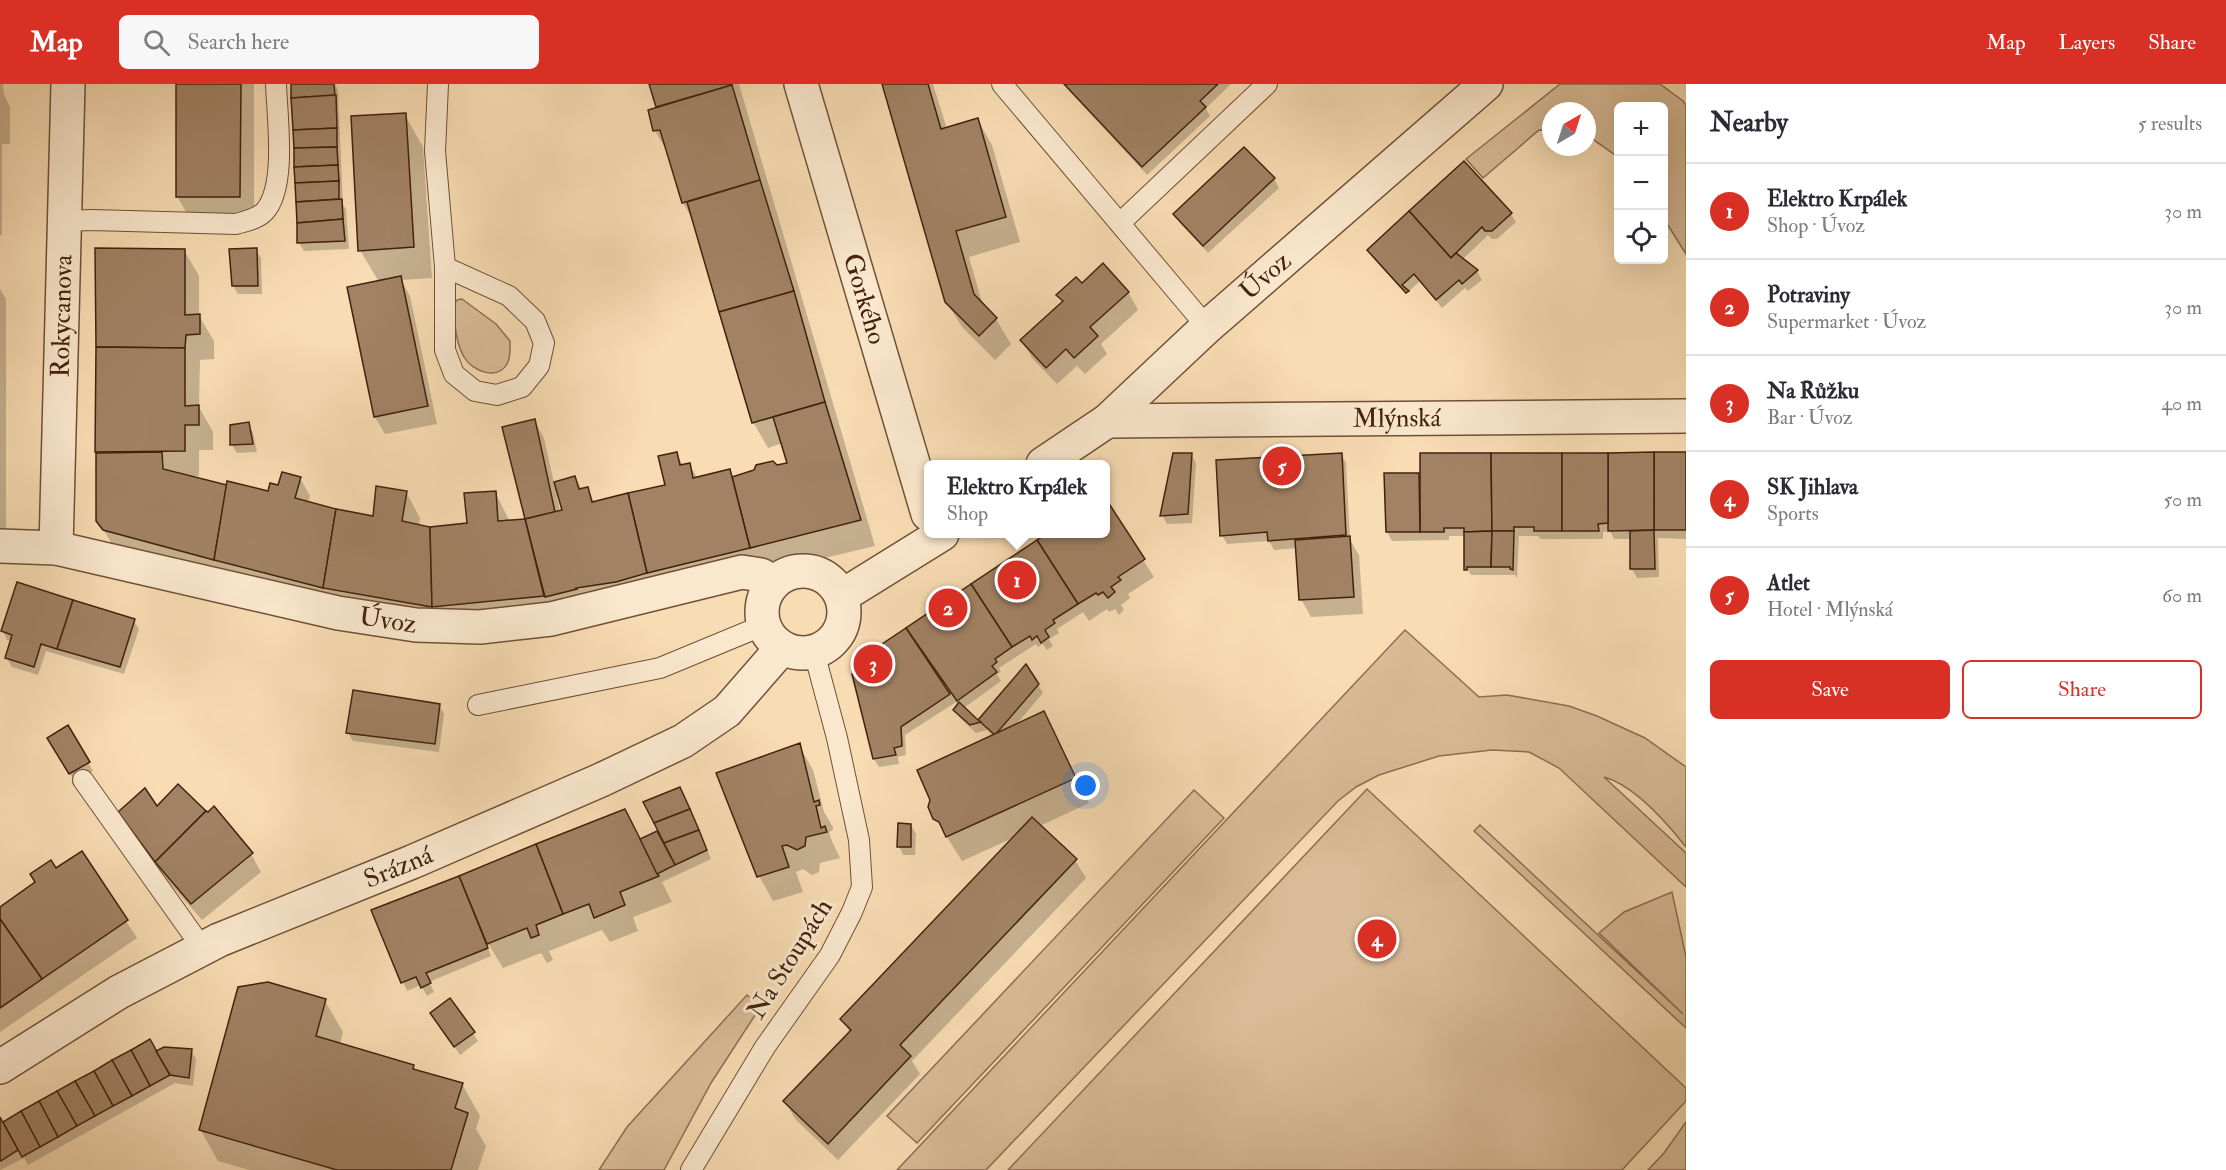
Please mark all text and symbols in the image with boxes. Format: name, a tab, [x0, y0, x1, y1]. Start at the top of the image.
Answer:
search box	[119, 15, 539, 69]
text: Map	[30, 25, 83, 60]
icon: search	[140, 26, 173, 59]
text: Search here	[188, 28, 289, 56]
text: Map	[1986, 29, 2026, 56]
text: Layers	[2059, 29, 2115, 56]
text: Share	[2148, 29, 2196, 56]
north arrow	[1542, 102, 1596, 156]
map controls	[1614, 102, 1668, 264]
button: +	[1614, 102, 1668, 156]
text: Nearby	[1710, 107, 1788, 139]
text: 5 results	[2138, 111, 2202, 136]
button: −	[1614, 156, 1668, 210]
text: Elektro Krpálek	[1767, 185, 1907, 213]
text: 1	[1726, 199, 1733, 224]
text: 30 m	[2164, 199, 2202, 224]
button: locate	[1614, 210, 1668, 264]
text: Shop · Úvoz	[1767, 213, 1865, 238]
street label: Úvoz	[1232, 245, 1298, 307]
street label: Gorkého	[836, 250, 893, 348]
street label: Rokycanova	[44, 254, 80, 378]
text: Potraviny	[1767, 281, 1850, 309]
text: 2	[1724, 295, 1735, 320]
text: 30 m	[2164, 295, 2202, 320]
text: Supermarket · Úvoz	[1767, 309, 1926, 334]
text: Na Růžku	[1767, 377, 1859, 405]
text: 3	[1726, 391, 1733, 416]
text: 40 m	[2161, 391, 2202, 416]
street label: Mlýnská	[1353, 402, 1442, 435]
text: Bar · Úvoz	[1767, 405, 1852, 430]
pin: 5	[1262, 444, 1302, 488]
popup	[924, 460, 1110, 538]
text: Elektro Krpálek	[947, 473, 1087, 501]
text: SK Jihlava	[1767, 473, 1858, 501]
text: 4	[1724, 487, 1735, 512]
text: 50 m	[2163, 487, 2202, 512]
text: Shop	[947, 501, 988, 526]
text: Sports	[1767, 501, 1819, 526]
pin: 1	[998, 558, 1036, 602]
text: Atlet	[1767, 569, 1810, 597]
text: 5	[1725, 583, 1734, 608]
text: 60 m	[2162, 583, 2202, 608]
pin: 2	[928, 586, 968, 630]
text: Hotel · Mlýnská	[1767, 597, 1893, 622]
street label: Úvoz	[357, 599, 419, 641]
pin: 3	[854, 642, 892, 686]
button: Save	[1710, 660, 1950, 719]
button: Share	[1962, 660, 2202, 719]
your location	[1071, 771, 1100, 800]
street label: Srázná	[359, 839, 438, 896]
street label: Na Stoupách	[741, 893, 841, 1025]
pin: 4	[1358, 916, 1396, 962]

